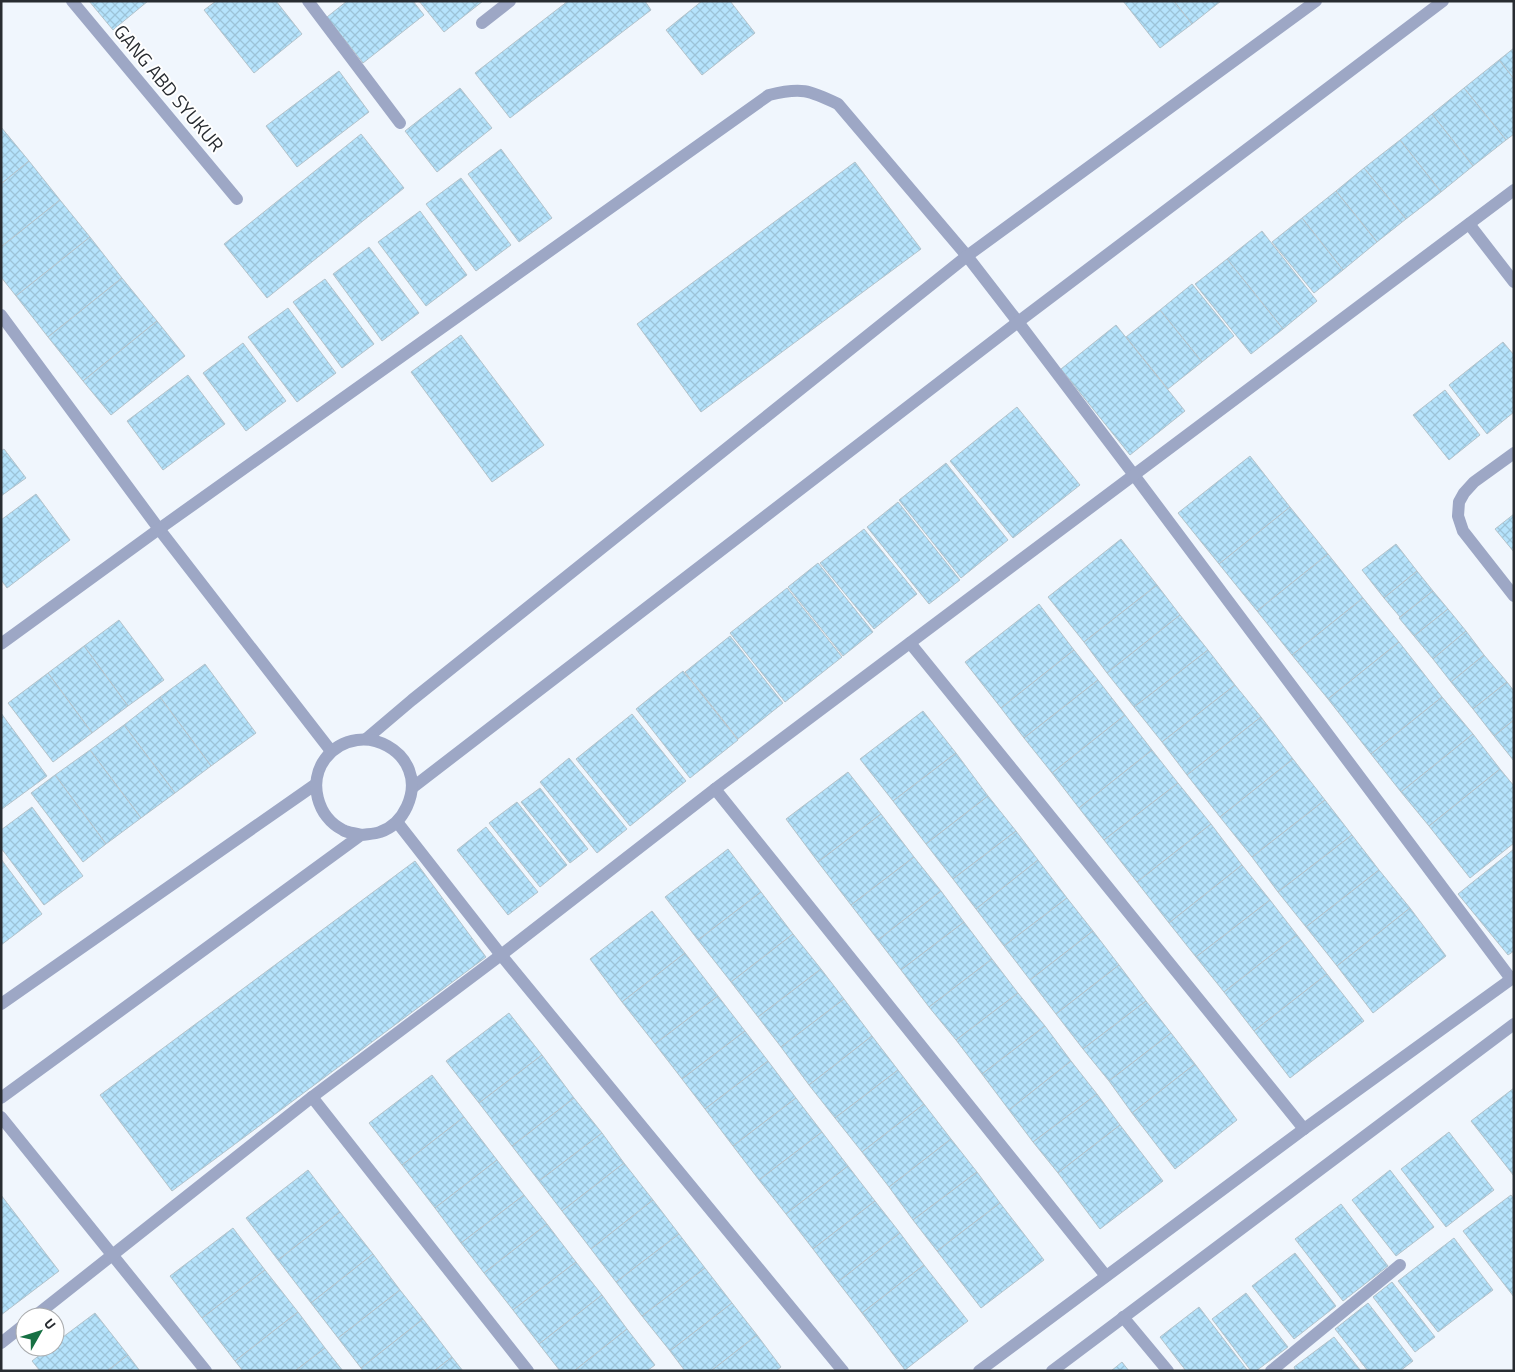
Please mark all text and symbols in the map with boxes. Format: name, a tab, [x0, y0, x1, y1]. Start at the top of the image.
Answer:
street label: GANG ABD SYUKUR	[107, 18, 231, 158]
north arrow	[15, 1307, 65, 1357]
text: U	[39, 1313, 62, 1334]

